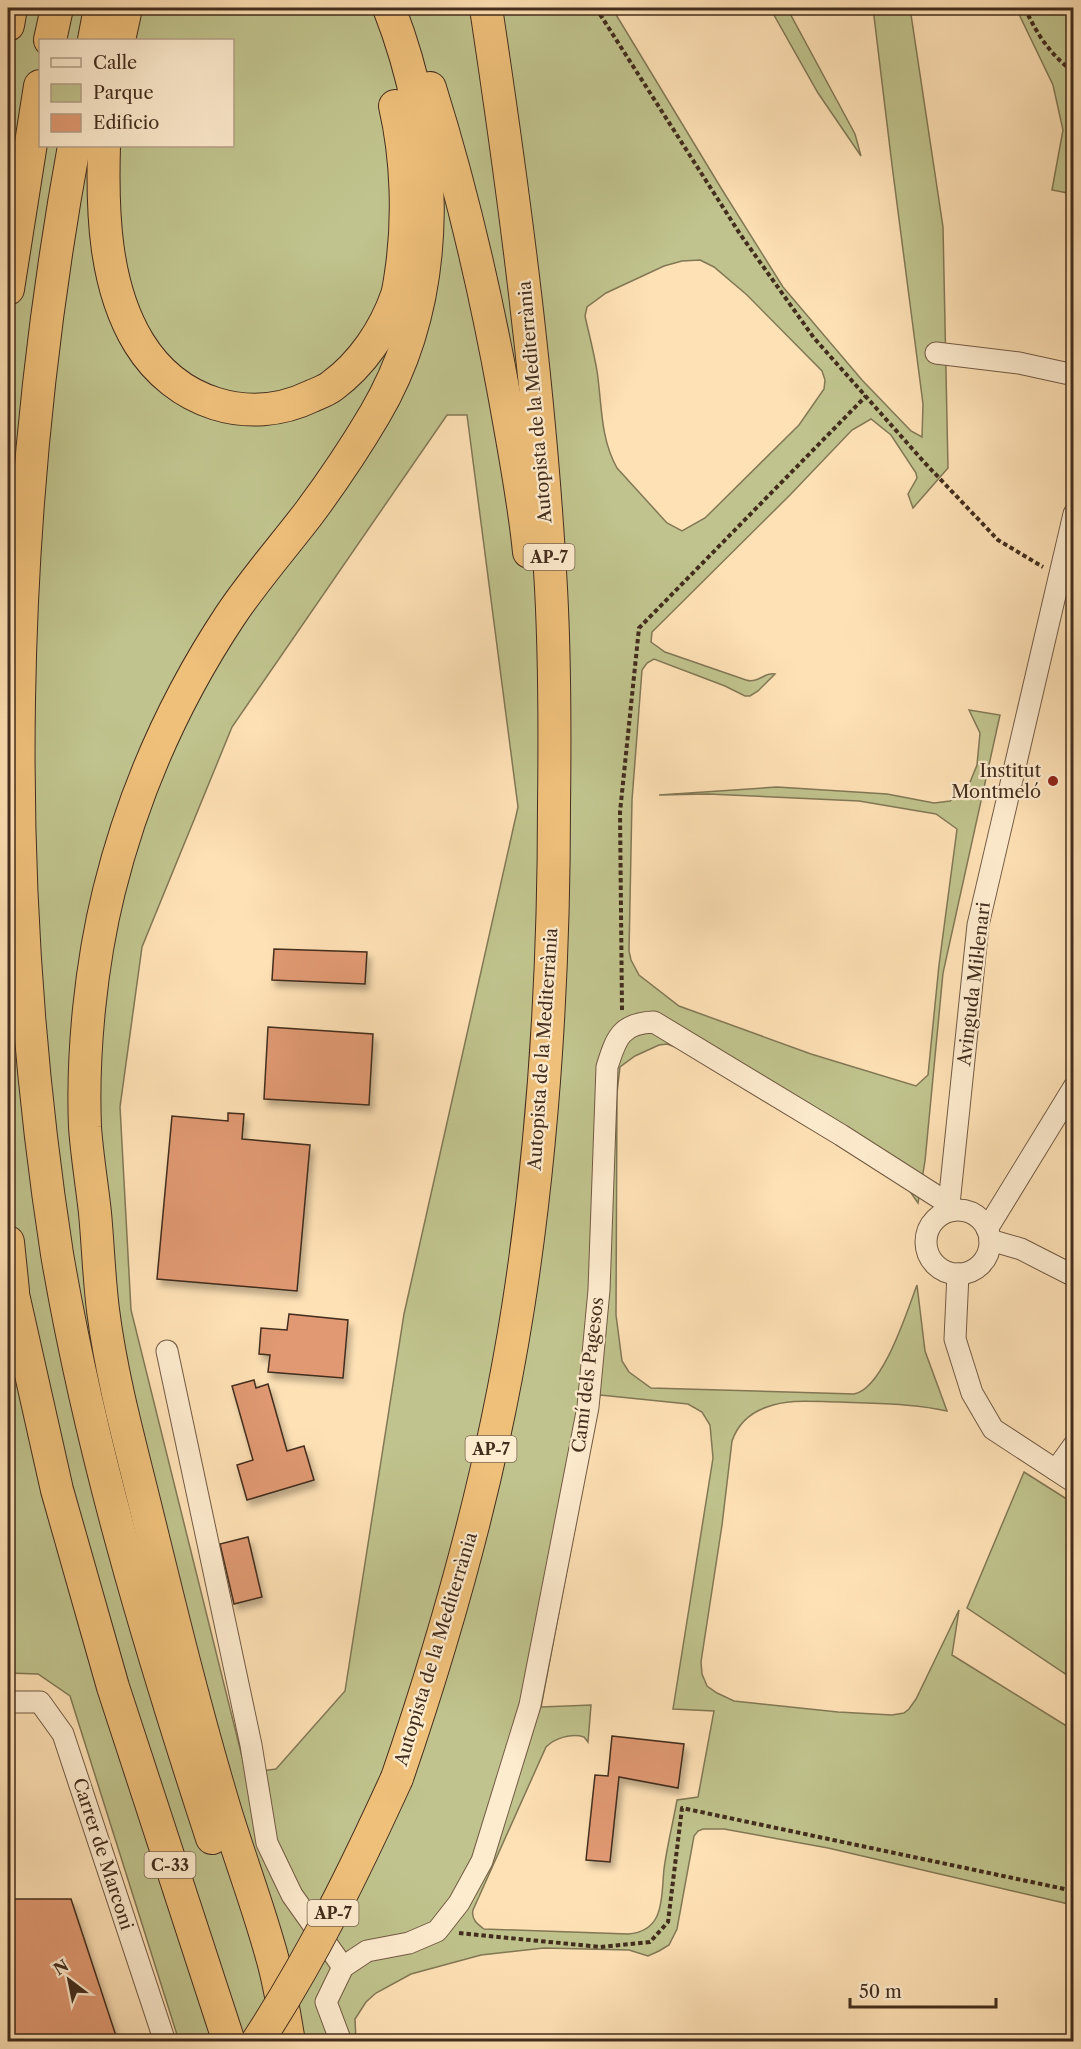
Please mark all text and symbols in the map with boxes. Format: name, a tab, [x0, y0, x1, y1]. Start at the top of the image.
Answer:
legend	[39, 39, 234, 147]
text: Calle	[93, 52, 137, 74]
text: Parque	[93, 82, 154, 104]
text: Edificio	[93, 112, 159, 134]
street label: Autopista de la Mediterrània	[513, 279, 557, 525]
road number: AP-7	[524, 544, 574, 570]
place label: Institut Montmeló	[951, 760, 1042, 803]
marker: Institut Montmeló	[1046, 774, 1060, 788]
street label: Avinguda Mil·lenari	[953, 900, 995, 1068]
street label: Autopista de la Mediterrània	[523, 926, 562, 1172]
street label: Camí dels Pagesos	[568, 1296, 608, 1454]
road number: AP-7	[466, 1436, 516, 1462]
street label: Autopista de la Mediterrània	[390, 1529, 482, 1769]
street label: Carrer de Marconi	[68, 1775, 138, 1933]
road number: C-33	[144, 1852, 195, 1878]
road number: AP-7	[308, 1900, 358, 1926]
north arrow	[39, 1950, 99, 2010]
text: N	[50, 1955, 72, 1979]
scale bar	[850, 1971, 996, 2009]
text: 50 m	[859, 1981, 902, 2003]

